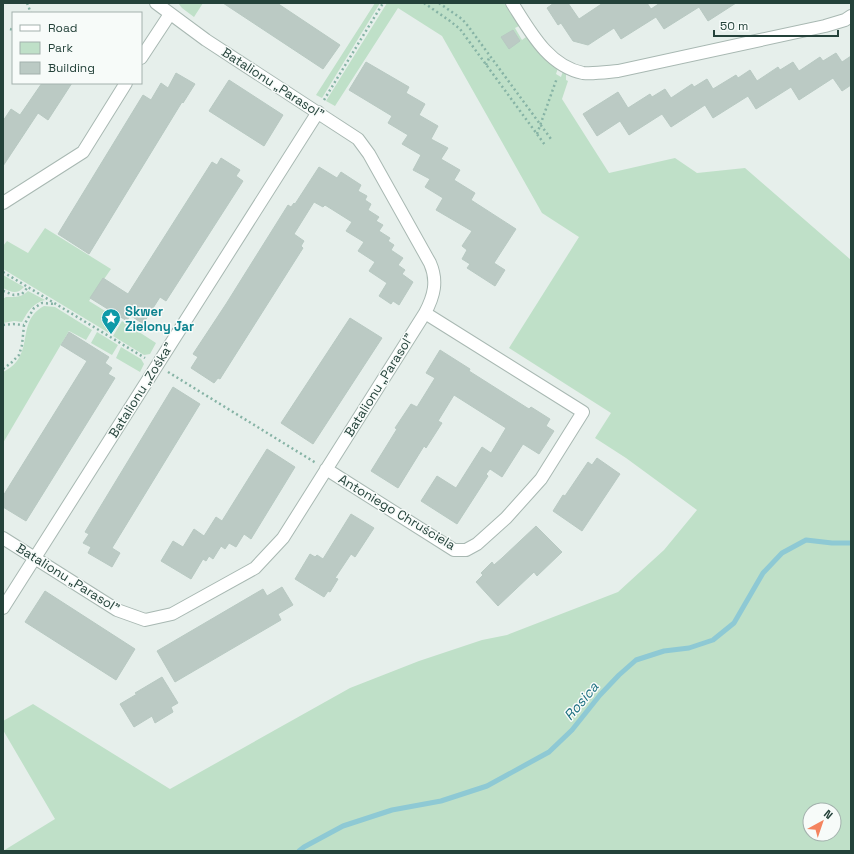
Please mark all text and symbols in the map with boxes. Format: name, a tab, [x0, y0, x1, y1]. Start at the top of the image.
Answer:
legend	[12, 12, 142, 84]
scale bar	[714, 12, 838, 38]
text: 50 m	[720, 18, 748, 34]
text: Road	[48, 20, 77, 36]
text: Park	[48, 40, 73, 56]
street label: Batalionu „Parasol”	[219, 44, 327, 122]
text: Building	[48, 60, 95, 76]
place label: Skwer Zielony Jar	[125, 303, 194, 335]
place icon: Skwer Zielony Jar	[100, 307, 122, 335]
street label: Batalionu „Parasol”	[340, 330, 418, 440]
street label: Batalionu „Zośka”	[105, 339, 177, 441]
street label: Antoniego Chruściela	[335, 470, 459, 554]
street label: Batalionu „Parasol”	[13, 539, 123, 617]
water label: Rosica	[560, 677, 603, 724]
north arrow	[802, 802, 842, 842]
text: N	[821, 807, 836, 822]

